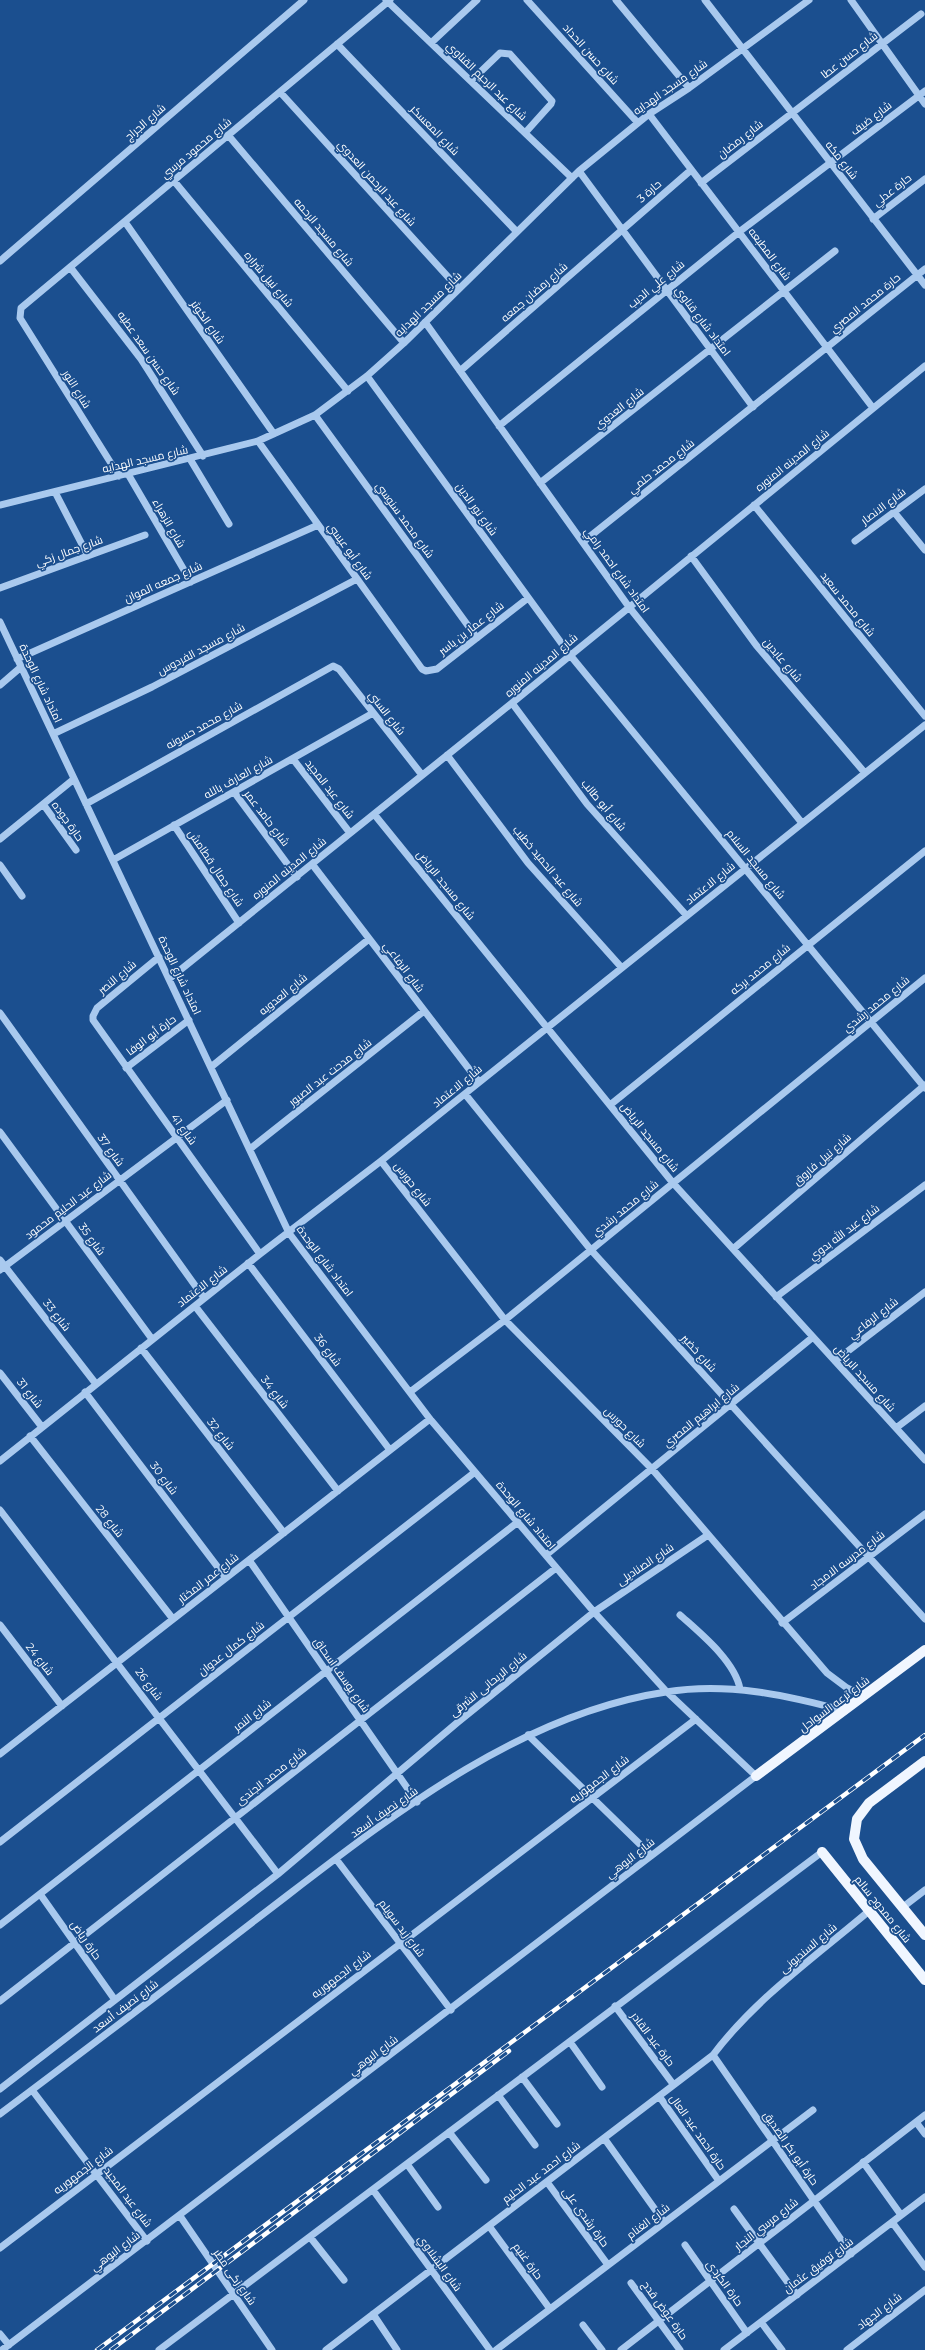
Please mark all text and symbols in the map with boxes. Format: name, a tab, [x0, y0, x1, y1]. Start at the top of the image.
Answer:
street label: شارع حسن الحداد	[559, 21, 622, 88]
street label: شارع حسن عطا	[818, 29, 881, 82]
street label: شارع عبد الرحيم القناوي	[442, 39, 530, 125]
street label: شارع مسجد الهدايه	[630, 56, 710, 119]
street label: شارع ضيف	[848, 98, 895, 139]
street label: شارع الجراج	[122, 100, 169, 144]
street label: شارع المعسكر	[406, 101, 462, 159]
street label: شارع محمود مرسي	[158, 114, 235, 182]
street label: شارع رمضان	[714, 117, 766, 162]
street label: شارع عبد الرحمن العدوي	[333, 137, 419, 230]
street label: شارع مكه	[822, 138, 861, 183]
street label: حارة عدلي	[870, 171, 915, 211]
street label: حارة 3	[634, 177, 664, 205]
street label: شارع مسجد الرحمه	[290, 195, 357, 270]
street label: شارع المطبعه	[745, 225, 794, 284]
street label: شارع نبيل شراره	[241, 248, 296, 310]
street label: شارع علي الديب	[625, 257, 688, 313]
street label: شارع رمضان جمعه	[498, 259, 571, 326]
street label: شارع مسجد الهدايه	[392, 269, 465, 340]
street label: حارة محمد المصري	[827, 270, 904, 337]
street label: امتداد شارع قناوي	[671, 283, 734, 360]
street label: شارع الكوثر	[187, 297, 228, 347]
street label: شارع حسن سعد عطيه	[114, 308, 183, 398]
street label: شارع النور	[58, 366, 94, 411]
street label: شارع العدوي	[591, 384, 648, 433]
street label: شارع المدينه المنوره	[752, 426, 832, 495]
street label: شارع محمد حلمي	[625, 436, 698, 498]
street label: شارع مسجد الهدايه	[101, 442, 189, 477]
street label: شارع محمد سنوسي	[372, 479, 437, 561]
street label: شارع نور الدين	[452, 480, 501, 539]
street label: شارع الانصار	[857, 485, 909, 529]
street label: شارع الزهراء	[148, 496, 189, 551]
street label: شارع أبو عيسي	[324, 520, 375, 583]
street label: امتداد شارع احمد رامي	[580, 524, 653, 617]
street label: شارع جمال زكي	[33, 532, 105, 572]
street label: شارع جمعه الموان	[122, 559, 205, 606]
street label: شارع محمد سعيد	[817, 569, 878, 640]
street label: شارع عمار بن ياسر	[435, 598, 507, 659]
street label: شارع مسجد الفردوس	[155, 620, 248, 679]
street label: شارع المدينه المنوره	[502, 630, 581, 700]
street label: شارع عابدين	[760, 635, 806, 686]
street label: امتداد شارع الوحدة	[16, 641, 65, 725]
street label: شارع السني	[364, 688, 408, 739]
street label: شارع محمد حسونه	[163, 698, 245, 753]
street label: شارع العارف بالله	[201, 752, 275, 803]
street label: شارع عبد المجيد	[302, 756, 358, 822]
street label: شارع أبو طالب	[578, 776, 630, 834]
street label: شارع حامد عمر	[240, 786, 293, 849]
street label: حارة جوده	[49, 798, 87, 844]
street label: شارع عبد الحميد خطيب	[509, 823, 586, 910]
street label: شارع مسجد السلام	[723, 826, 788, 902]
street label: شارع جمال قطامش	[184, 827, 247, 910]
street label: شارع المدينه المنوره	[249, 834, 329, 903]
street label: شارع مسجد الرياض	[413, 847, 478, 923]
street label: شارع الاعتماد	[682, 859, 738, 908]
street label: امتداد شارع الوحدة	[155, 933, 204, 1017]
street label: شارع الرفاعي	[379, 939, 428, 996]
street label: شارع محمد بركه	[727, 940, 794, 998]
street label: شارع النصر	[94, 957, 140, 998]
street label: شارع العدويه	[256, 970, 311, 1019]
street label: شارع محمد رشدي	[840, 973, 913, 1037]
street label: حارة أبو الوفا	[123, 1012, 179, 1058]
street label: شارع مدحت عبد الصبور	[285, 1035, 375, 1110]
street label: شارع الاعتماد	[429, 1062, 485, 1111]
street label: شارع مسجد الرياض	[617, 1099, 682, 1175]
street label: شارع 41	[167, 1111, 200, 1148]
street label: شارع نبيل فاروق	[790, 1130, 855, 1189]
street label: شارع 37	[94, 1131, 127, 1170]
street label: شارع حورس	[390, 1159, 435, 1210]
street label: شارع عبد الحليم محمود	[22, 1168, 115, 1243]
street label: شارع محمد رشدي	[589, 1177, 662, 1241]
street label: شارع عبد الله بدوي	[805, 1200, 883, 1265]
street label: شارع 35	[75, 1220, 108, 1258]
street label: امتداد شارع الوحدة	[293, 1223, 356, 1300]
street label: شارع الاعتماد	[174, 1262, 231, 1311]
street label: شارع الرفاعي	[845, 1294, 902, 1343]
street label: شارع 33	[39, 1296, 74, 1334]
street label: شارع خضير	[677, 1330, 720, 1376]
street label: شارع 36	[310, 1331, 345, 1370]
street label: شارع مسجد الرياض	[830, 1342, 899, 1415]
street label: شارع 34	[257, 1373, 292, 1412]
street label: شارع 31	[13, 1375, 46, 1411]
street label: شارع ابراهيم المصري	[660, 1380, 743, 1452]
street label: شارع حورس	[601, 1403, 649, 1451]
street label: شارع 32	[203, 1415, 238, 1453]
street label: شارع 30	[146, 1459, 181, 1498]
street label: امتداد شارع الوحدة	[492, 1478, 559, 1553]
street label: شارع 28	[92, 1502, 127, 1541]
street label: شارع مدرسه الامجاد	[807, 1527, 888, 1594]
street label: شارع الصناديلى	[614, 1540, 677, 1589]
street label: شارع عمر المختار	[174, 1550, 242, 1608]
street label: شارع كمال عدوان	[195, 1618, 268, 1679]
street label: شارع يوسف اسحاق	[310, 1635, 373, 1716]
street label: شارع 24	[22, 1640, 57, 1679]
street label: شارع الريحانى الشرقى	[446, 1649, 530, 1720]
street label: شارع 26	[131, 1665, 166, 1704]
street label: شارع ترعه السواحل	[796, 1673, 873, 1736]
street label: شارع النمر	[230, 1696, 274, 1736]
street label: شارع محمد الجندى	[233, 1744, 310, 1809]
street label: شارع الجمهوريه	[566, 1752, 632, 1807]
street label: شارع نصيف أسعد	[348, 1784, 421, 1841]
street label: شارع البوهي	[603, 1835, 658, 1883]
street label: شارع ممدوح سالم	[851, 1873, 914, 1946]
street label: شارع زيد سويلم	[375, 1896, 428, 1960]
street label: حارة رياض	[67, 1918, 105, 1962]
street label: شارع السنديونى	[776, 1920, 840, 1977]
street label: شارع الجمهوريه	[308, 1947, 374, 2002]
street label: شارع نصيف أسعد	[89, 1977, 161, 2036]
street label: حارة عبد القادر	[627, 2008, 678, 2069]
street label: شارع البوهي	[346, 2032, 402, 2080]
street label: حارة احمد عبد العال	[667, 2092, 729, 2172]
street label: حارة أبو بكر الصديق	[760, 2108, 822, 2188]
street label: شارع احمد عبد الحليم	[499, 2138, 584, 2207]
street label: شارع الجمهوريه	[50, 2143, 116, 2198]
street label: شارع عبد المجيد	[100, 2164, 155, 2231]
street label: حارة رشدى على	[560, 2184, 612, 2250]
street label: شارع مرسي النجار	[730, 2195, 801, 2255]
street label: شارع الغنام	[624, 2200, 673, 2243]
street label: شارع البوهي	[88, 2228, 144, 2276]
street label: شارع البشلاوي	[413, 2232, 465, 2295]
street label: شارع توفيق عثمان	[780, 2234, 856, 2297]
street label: حارة غنيم	[509, 2240, 546, 2283]
street label: شارع زكى مطر	[209, 2245, 259, 2308]
street label: حارة الكردى	[704, 2257, 746, 2309]
street label: حارة عوض قدح	[638, 2278, 691, 2343]
street label: شارع الجهاد	[854, 2290, 905, 2333]

